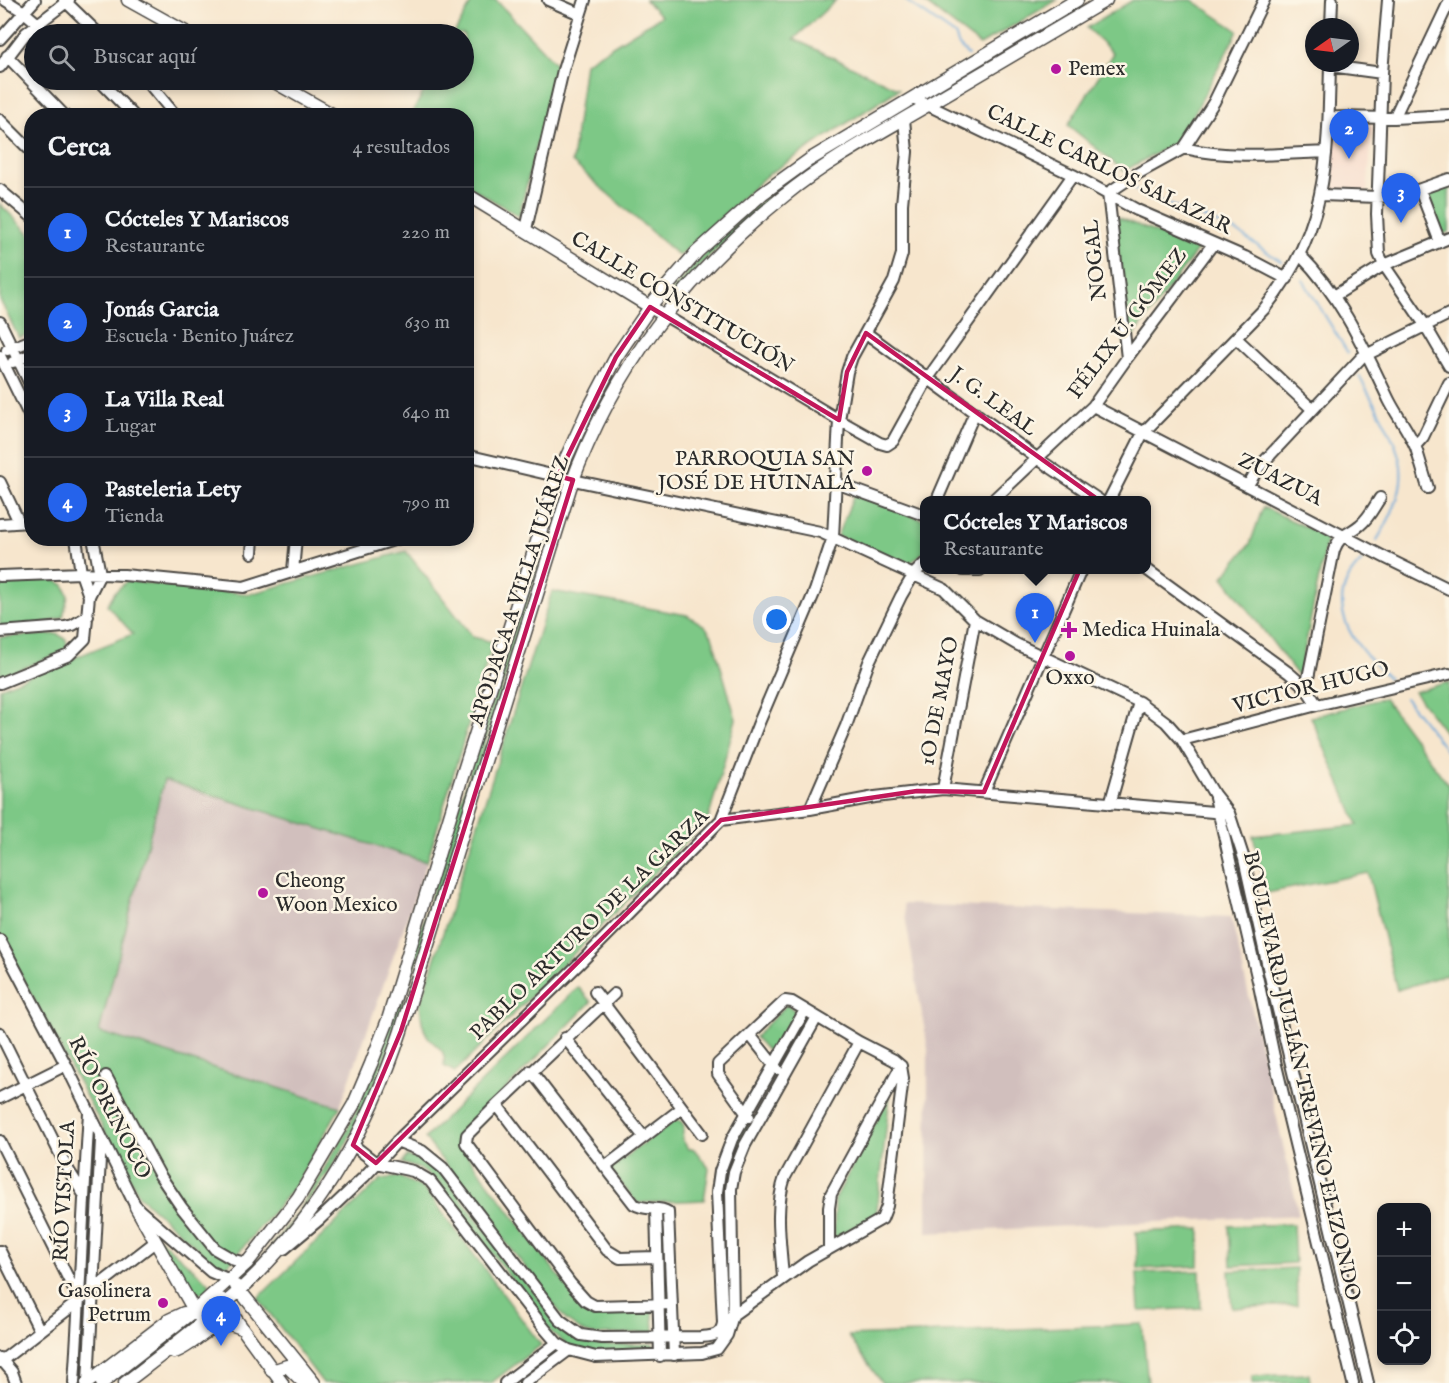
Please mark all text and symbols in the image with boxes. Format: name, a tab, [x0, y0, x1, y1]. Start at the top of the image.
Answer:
north arrow	[1305, 18, 1359, 72]
search box	[24, 24, 474, 90]
icon: search	[45, 41, 78, 74]
text: Buscar aquí	[93, 43, 196, 71]
place label: Pemex	[1068, 56, 1126, 83]
marker: Pemex	[1049, 62, 1063, 76]
street label: CALLE CARLOS SALAZAR	[982, 99, 1237, 242]
pin: 2	[1330, 110, 1368, 159]
text: Cerca	[48, 131, 110, 164]
text: 4 resultados	[352, 135, 450, 160]
pin: 3	[1382, 174, 1420, 223]
text: Cócteles Y Mariscos	[105, 206, 289, 234]
street label: NOGAL	[1078, 218, 1114, 302]
text: 1	[64, 220, 71, 245]
text: 220 m	[402, 220, 450, 245]
street label: CALLE CONSTITUCIÓN	[566, 225, 799, 380]
text: Restaurante	[105, 234, 205, 259]
street label: FÉLIX U. GÓMEZ	[1062, 242, 1194, 405]
text: Jonás Garcia	[105, 296, 219, 324]
text: 2	[63, 310, 72, 335]
text: 630 m	[404, 310, 450, 335]
text: Escuela · Benito Juárez	[105, 324, 294, 349]
street label: J. G. LEAL	[943, 360, 1042, 443]
text: La Villa Real	[105, 386, 224, 414]
text: 3	[64, 400, 71, 425]
text: 640 m	[402, 400, 450, 425]
text: Lugar	[105, 414, 156, 439]
place label: PARROQUIA SAN JOSÉ DE HUINALÁ	[656, 446, 856, 497]
street label: ZUAZUA	[1233, 447, 1328, 513]
street label: APODACA A VILLA JUÁREZ	[462, 452, 577, 730]
marker: PARROQUIA SAN JOSÉ DE HUINALÁ	[860, 464, 874, 478]
text: Pasteleria Lety	[105, 476, 241, 504]
text: 4	[63, 490, 72, 515]
text: 790 m	[402, 490, 450, 515]
popup	[920, 496, 1151, 574]
text: Tienda	[105, 504, 164, 529]
text: Cócteles Y Mariscos	[944, 509, 1127, 537]
text: Restaurante	[944, 537, 1043, 562]
pin: 1	[1016, 594, 1054, 643]
your location	[762, 605, 791, 634]
place label: Medica Huinala	[1082, 617, 1221, 644]
marker: Medica Huinala	[1060, 621, 1078, 639]
street label: 1O DE MAYO	[914, 634, 966, 768]
marker: Oxxo	[1063, 649, 1077, 663]
street label: VICTOR HUGO	[1229, 656, 1392, 721]
place label: Oxxo	[1046, 665, 1094, 692]
street label: PABLO ARTURO DE LA GARZA	[465, 803, 716, 1047]
street label: BOULEVARD JULIÁN TREVIÑO ELIZONDO	[1236, 848, 1367, 1303]
place label: Cheong Woon Mexico	[275, 868, 398, 919]
marker: Cheong Woon Mexico	[256, 886, 270, 900]
street label: RÍO ORINOCO	[61, 1032, 157, 1184]
street label: RÍO VISTOLA	[47, 1119, 82, 1262]
map controls	[1377, 1203, 1431, 1365]
button: +	[1377, 1203, 1431, 1257]
button: −	[1377, 1257, 1431, 1311]
place label: Gasolinera Petrum	[58, 1278, 152, 1329]
marker: Gasolinera Petrum	[156, 1296, 170, 1310]
pin: 4	[202, 1296, 240, 1346]
button: locate	[1377, 1311, 1431, 1365]

